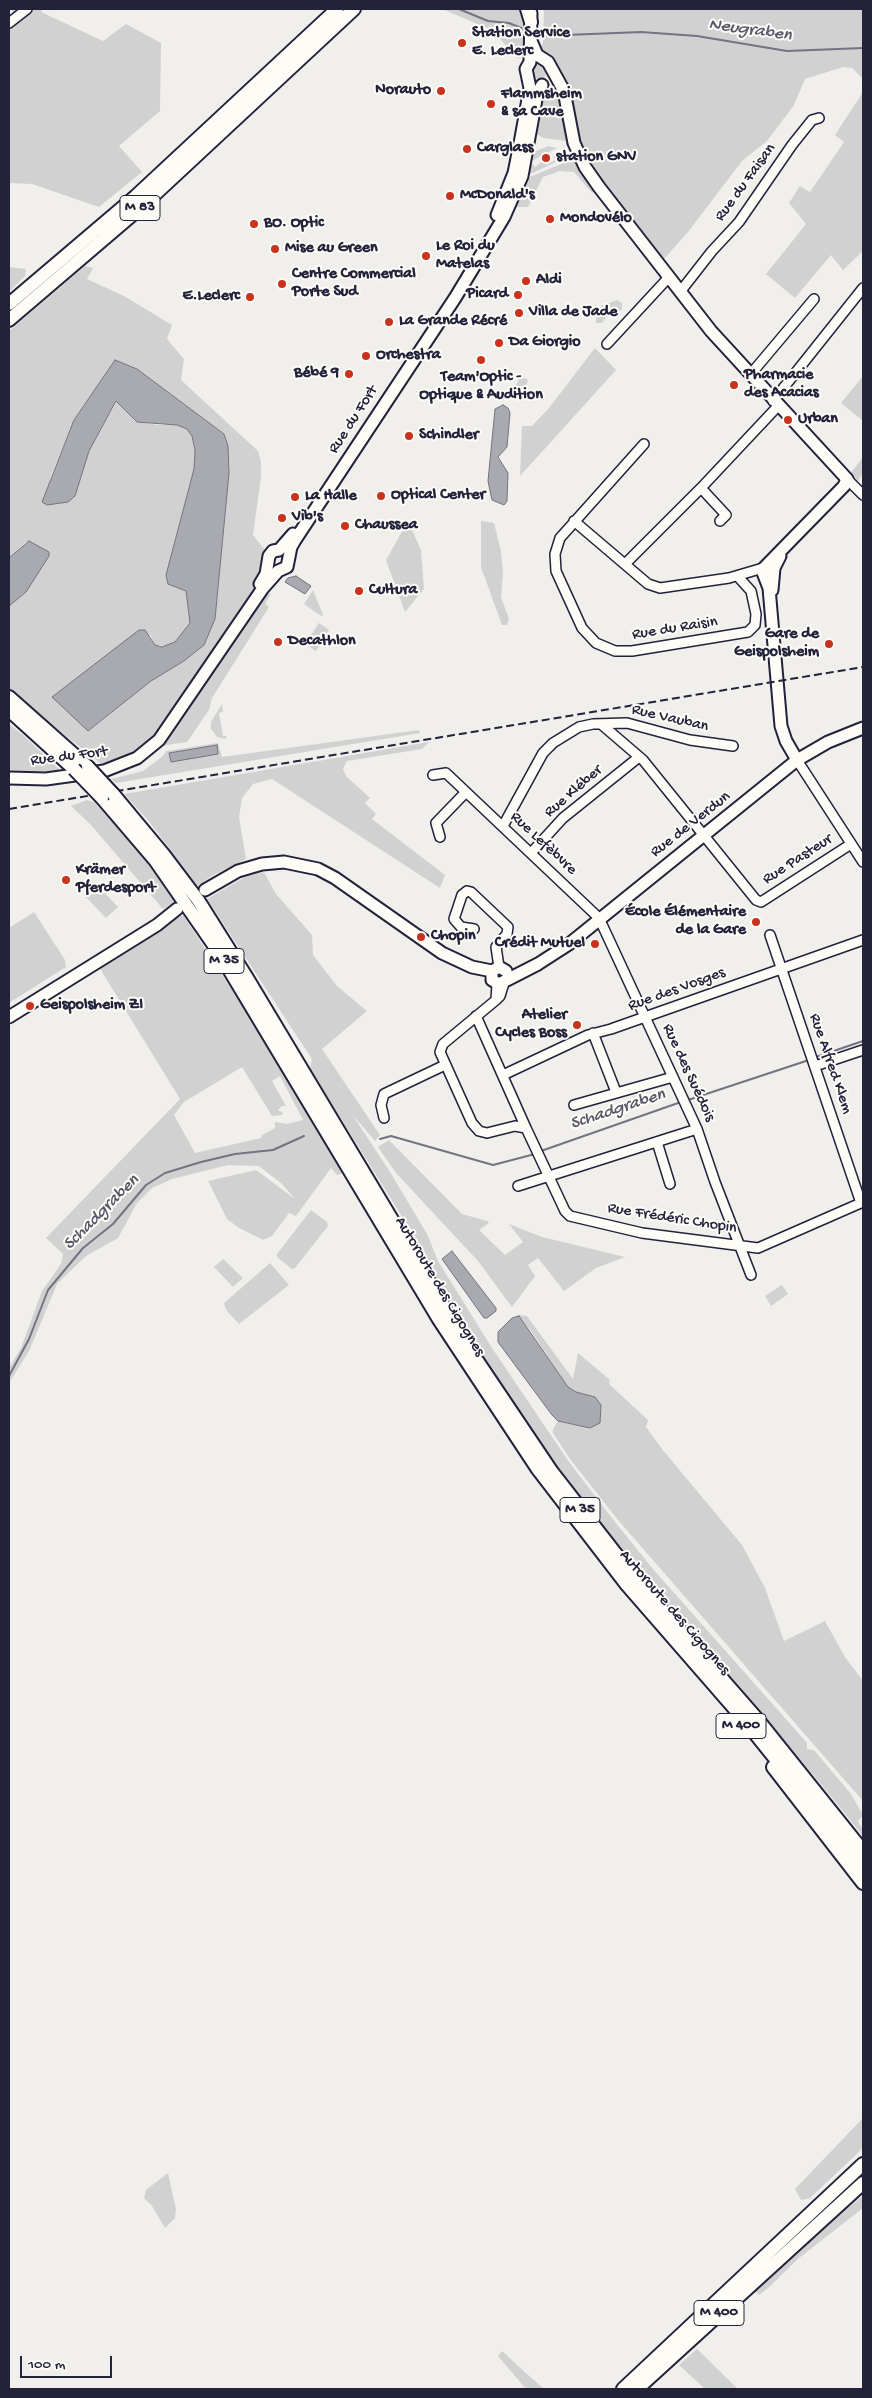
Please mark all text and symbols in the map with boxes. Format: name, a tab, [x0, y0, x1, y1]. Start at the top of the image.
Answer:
water label: Neugraben	[707, 14, 793, 48]
place label: Station Service E. Leclerc	[472, 24, 570, 62]
marker: Station Service E. Leclerc	[456, 37, 468, 49]
place label: Norauto	[375, 81, 431, 101]
marker: Norauto	[435, 85, 447, 97]
place label: Flammsheim & sa Cave	[501, 85, 582, 123]
marker: Flammsheim & sa Cave	[485, 98, 497, 110]
place label: Carglass	[477, 139, 534, 159]
street label: Rue du Faisan	[711, 140, 781, 226]
marker: Carglass	[461, 143, 473, 155]
place label: station GNV	[556, 148, 636, 168]
marker: station GNV	[540, 152, 552, 164]
place label: McDonald's	[460, 186, 535, 206]
marker: McDonald's	[444, 190, 456, 202]
road number: M 83	[120, 196, 160, 220]
place label: Mondovélo	[560, 209, 632, 229]
marker: Mondovélo	[544, 213, 556, 225]
place label: BO. Optic	[264, 214, 324, 234]
marker: BO. Optic	[248, 218, 260, 230]
place label: Le Roi du Matelas	[436, 237, 495, 275]
place label: Mise au Green	[285, 239, 378, 259]
marker: Mise au Green	[269, 243, 281, 255]
marker: Le Roi du Matelas	[420, 250, 432, 262]
place label: Centre Commercial Porte Sud	[292, 265, 416, 303]
place label: Aldi	[536, 271, 562, 291]
marker: Aldi	[520, 275, 532, 287]
marker: Centre Commercial Porte Sud	[276, 278, 288, 290]
place label: Picard	[466, 285, 508, 305]
place label: E.Leclerc	[183, 287, 240, 307]
marker: Picard	[512, 289, 524, 301]
marker: E.Leclerc	[244, 291, 256, 303]
place label: Villa de Jade	[529, 303, 618, 323]
marker: Villa de Jade	[513, 307, 525, 319]
place label: La Grande Récré	[399, 312, 507, 332]
marker: La Grande Récré	[383, 316, 395, 328]
place label: Da Giorgio	[509, 333, 581, 353]
marker: Da Giorgio	[493, 337, 505, 349]
place label: Orchestra	[376, 346, 441, 366]
marker: Orchestra	[360, 350, 372, 362]
marker: Team'Optic - Optique & Audition	[475, 354, 487, 366]
place label: Bébé 9	[294, 364, 339, 384]
place label: Pharmacie des Acacias	[744, 366, 819, 404]
marker: Bébé 9	[343, 368, 355, 380]
place label: Team'Optic - Optique & Audition	[419, 368, 543, 406]
marker: Pharmacie des Acacias	[728, 379, 740, 391]
street label: Rue du Fort	[325, 382, 383, 458]
place label: Urban	[798, 410, 838, 430]
marker: Urban	[782, 414, 794, 426]
place label: Schindler	[419, 426, 478, 446]
marker: Schindler	[403, 430, 415, 442]
place label: Optical Center	[391, 486, 485, 506]
place label: La Halle	[305, 487, 357, 507]
marker: Optical Center	[375, 490, 387, 502]
marker: La Halle	[289, 491, 301, 503]
place label: Vib's	[292, 508, 323, 528]
marker: Vib's	[276, 512, 288, 524]
place label: Chaussea	[355, 516, 418, 536]
marker: Chaussea	[339, 520, 351, 532]
place label: Cultura	[369, 581, 417, 601]
marker: Cultura	[353, 585, 365, 597]
street label: Rue du Raisin	[631, 613, 719, 645]
place label: Gare de Geispolsheim	[734, 625, 819, 663]
place label: Decathlon	[288, 632, 356, 652]
marker: Decathlon	[272, 636, 284, 648]
marker: Gare de Geispolsheim	[823, 638, 835, 650]
street label: Rue Vauban	[630, 701, 710, 737]
street label: Rue du Fort	[29, 743, 109, 771]
street label: Rue Kléber	[541, 761, 607, 823]
street label: Rue de Verdun	[647, 788, 735, 862]
street label: Rue Lefèbvre	[506, 808, 580, 880]
street label: Rue Pasteur	[759, 830, 837, 890]
place label: Krämer Pferdesport	[76, 861, 156, 899]
marker: Krämer Pferdesport	[60, 874, 72, 886]
place label: École Élémentaire de la Gare	[625, 903, 746, 941]
marker: École Élémentaire de la Gare	[750, 916, 762, 928]
place label: Chopin	[431, 927, 476, 947]
marker: Chopin	[415, 931, 427, 943]
place label: Crédit Mutuel	[495, 934, 585, 954]
marker: Crédit Mutuel	[589, 938, 601, 950]
road number: M 35	[204, 948, 244, 974]
street label: Rue des Vosges	[626, 964, 728, 1016]
place label: Geispolsheim ZI	[40, 996, 143, 1016]
marker: Geispolsheim ZI	[24, 1000, 36, 1012]
place label: Atelier Cycles Boss	[495, 1006, 567, 1044]
street label: Rue Alfred Klem	[804, 1011, 856, 1117]
marker: Atelier Cycles Boss	[571, 1019, 583, 1031]
street label: Rue des Suédois	[657, 1021, 719, 1125]
water label: Schadgraben	[568, 1084, 668, 1136]
water label: Schadgraben	[59, 1170, 145, 1256]
street label: Rue Frédéric Chopin	[606, 1199, 738, 1239]
street label: Autoroute des Cigognes	[390, 1214, 488, 1360]
road number: M 35	[560, 1498, 600, 1522]
street label: Autoroute des Cigognes	[614, 1546, 734, 1680]
road number: M 400	[716, 1714, 766, 1738]
road number: M 400	[694, 2300, 744, 2326]
scale bar	[22, 2346, 115, 2378]
text: 100 m	[28, 2356, 65, 2374]

